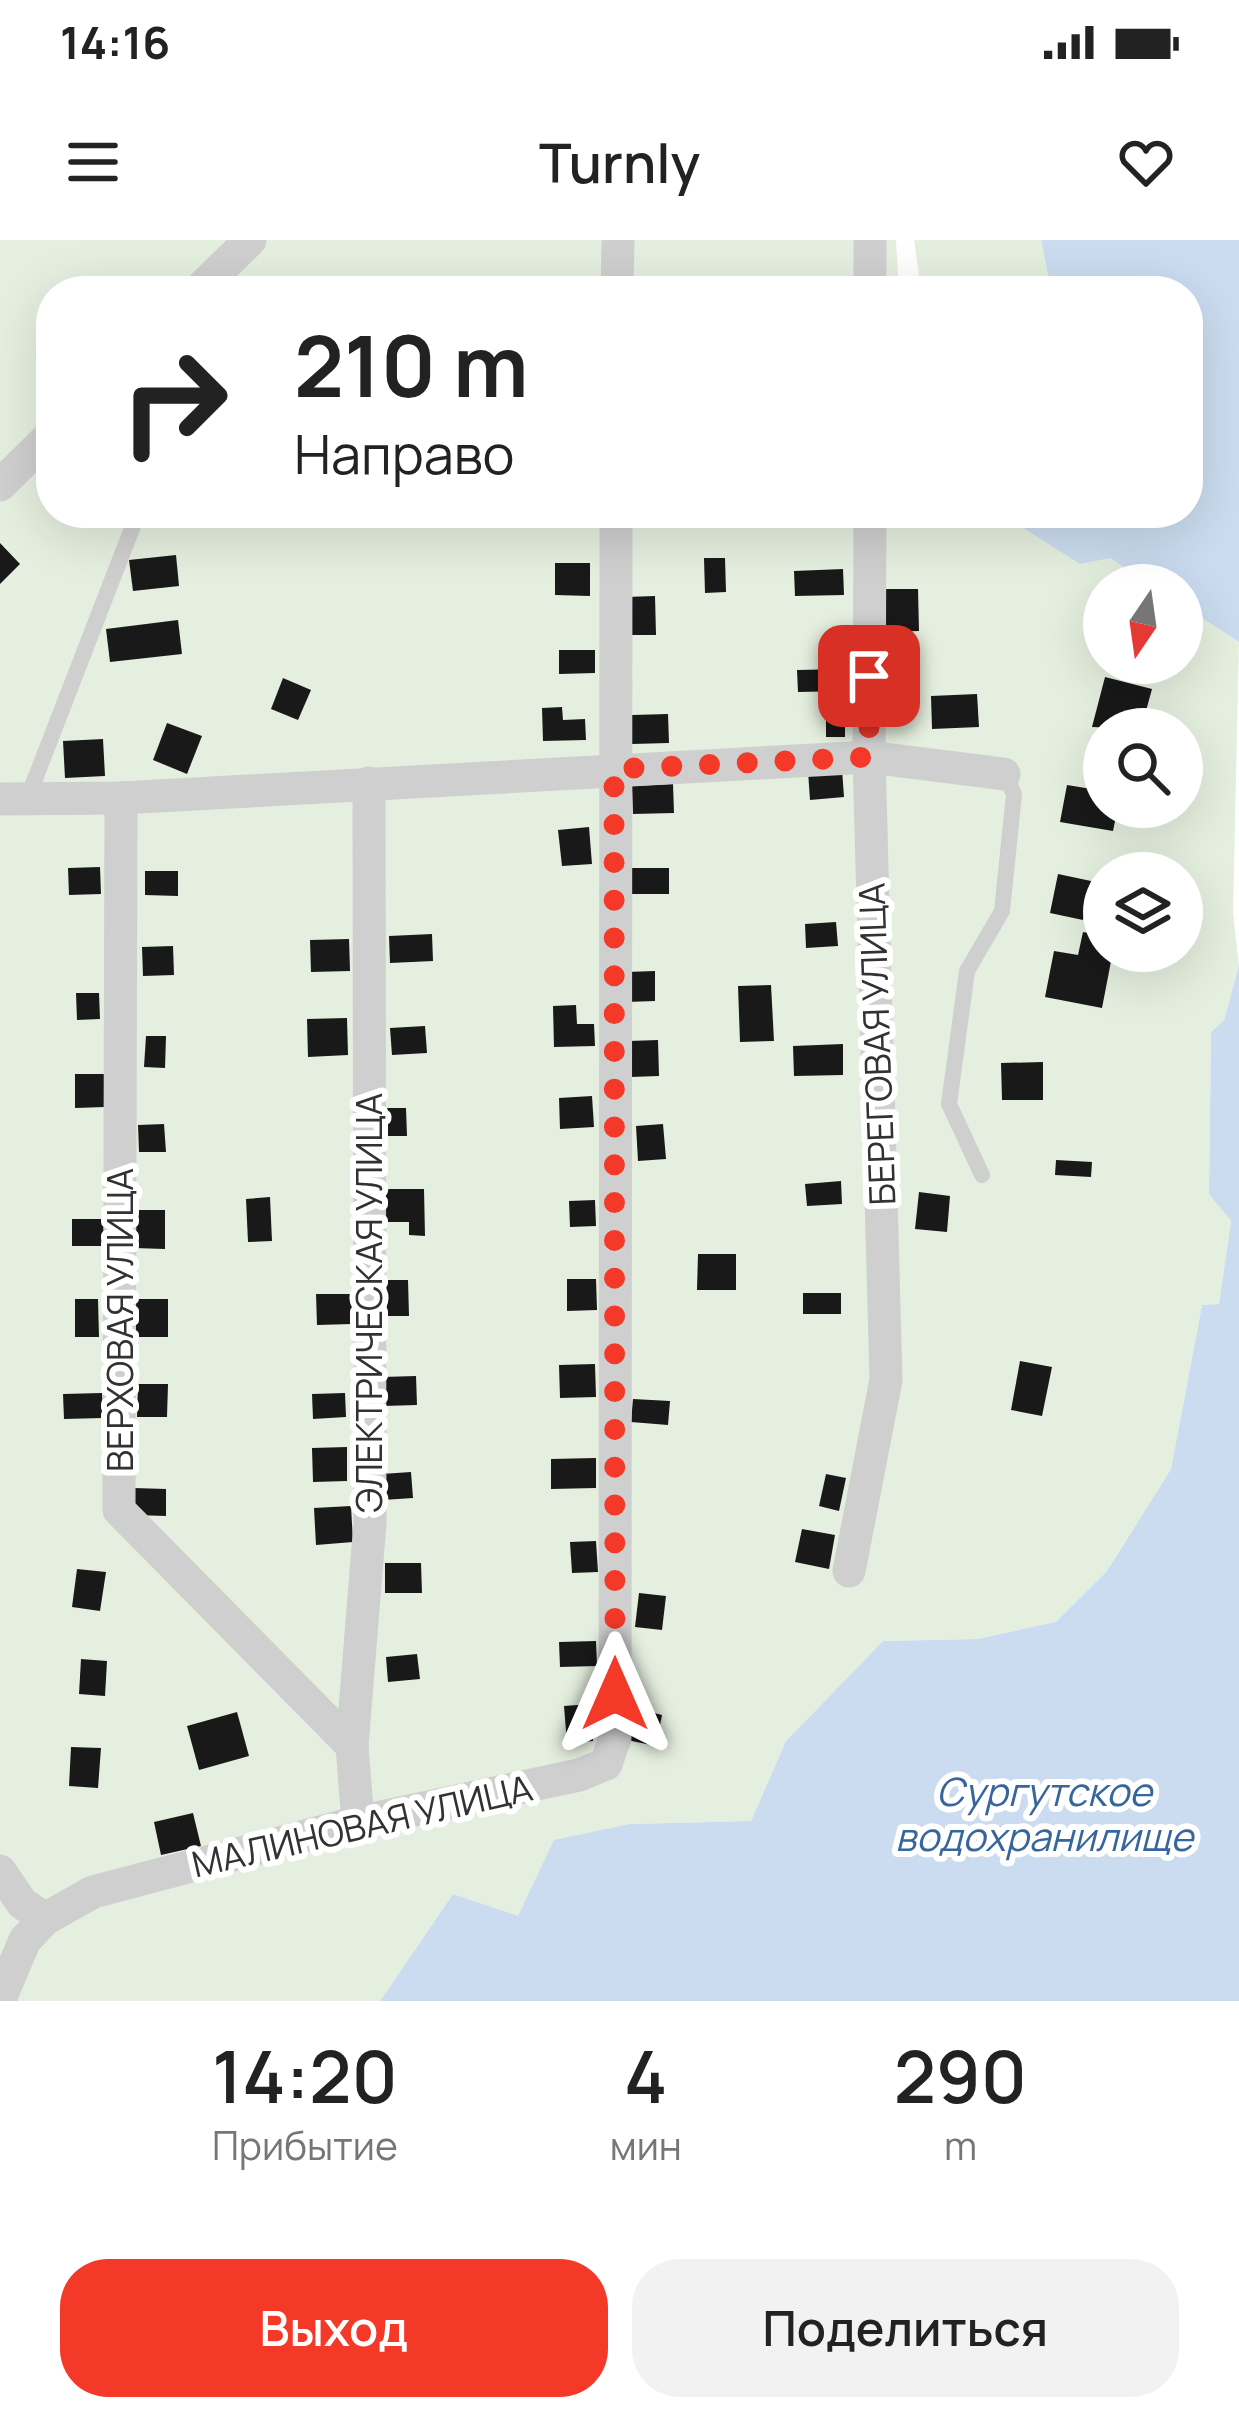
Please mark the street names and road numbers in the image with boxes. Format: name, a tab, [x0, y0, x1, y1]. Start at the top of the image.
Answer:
street label: БЕРЕГОВАЯ УЛИЦА	[846, 882, 907, 1206]
street label: ЭЛЕКТРИЧЕСКАЯ УЛИЦА	[344, 1093, 393, 1513]
street label: ВЕРХОВАЯ УЛИЦА	[95, 1168, 144, 1472]
street label: МАЛИНОВАЯ УЛИЦА	[187, 1762, 537, 1889]

